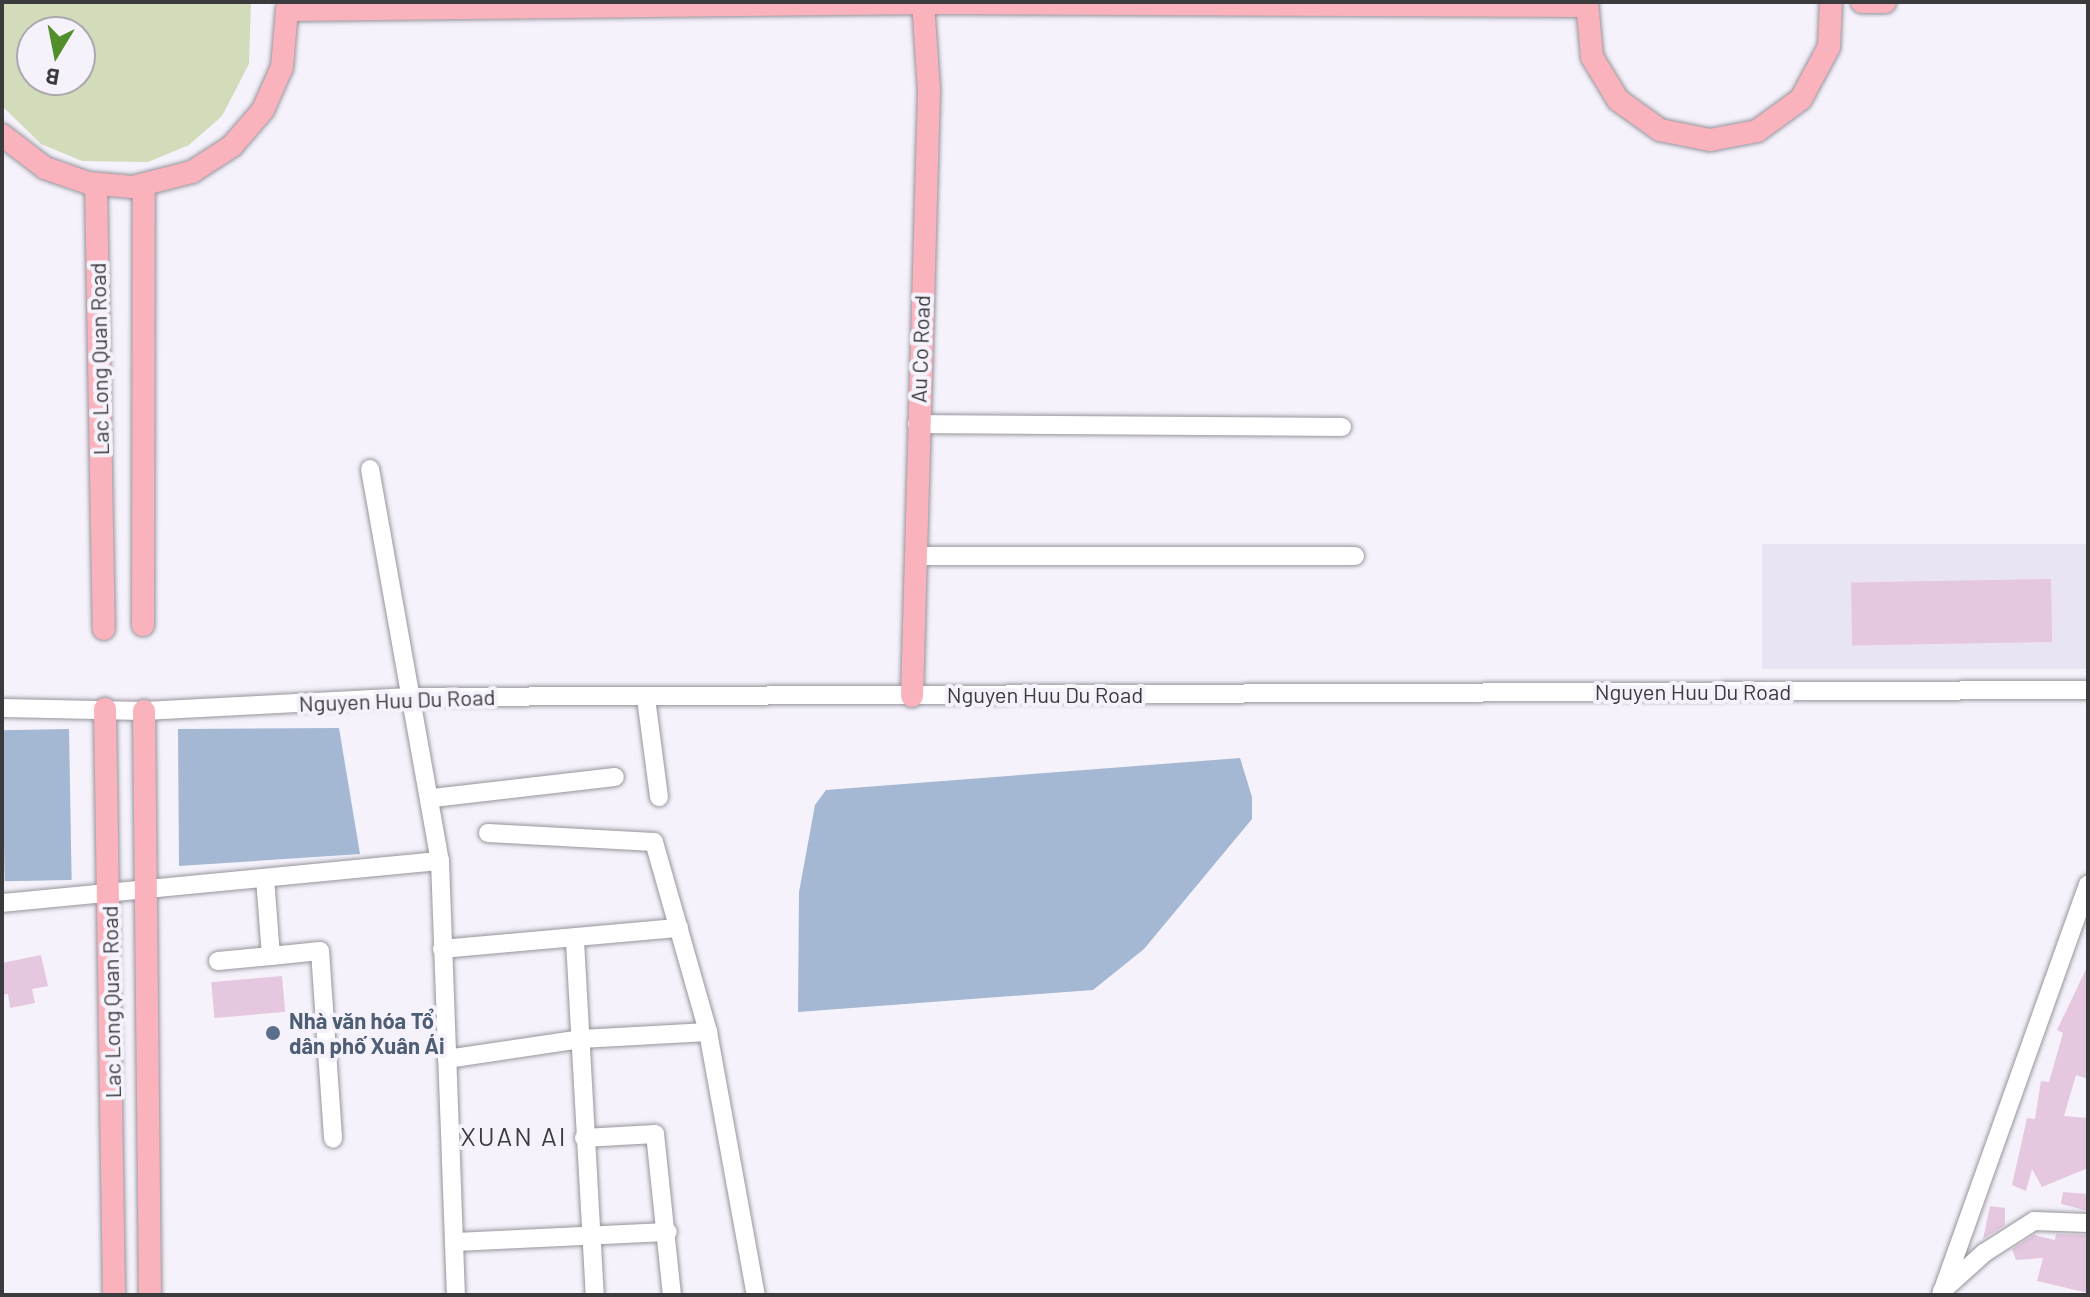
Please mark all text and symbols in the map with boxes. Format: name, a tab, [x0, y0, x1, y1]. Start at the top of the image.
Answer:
north arrow	[16, 16, 96, 96]
text: B	[43, 64, 61, 92]
street label: Lac Long Quan Road	[84, 262, 114, 456]
street label: Au Co Road	[905, 295, 935, 403]
street label: Nguyen Huu Du Road	[1595, 679, 1791, 705]
street label: Nguyen Huu Du Road	[947, 682, 1143, 708]
street label: Nguyen Huu Du Road	[298, 683, 496, 717]
street label: Lac Long Quan Road	[96, 905, 126, 1099]
place label: Nhà văn hóa Tổ dân phố Xuân Ái	[289, 1007, 445, 1058]
marker: Nhà văn hóa Tổ dân phố Xuân Ái	[264, 1024, 282, 1042]
district label: XUAN AI	[460, 1120, 568, 1152]

